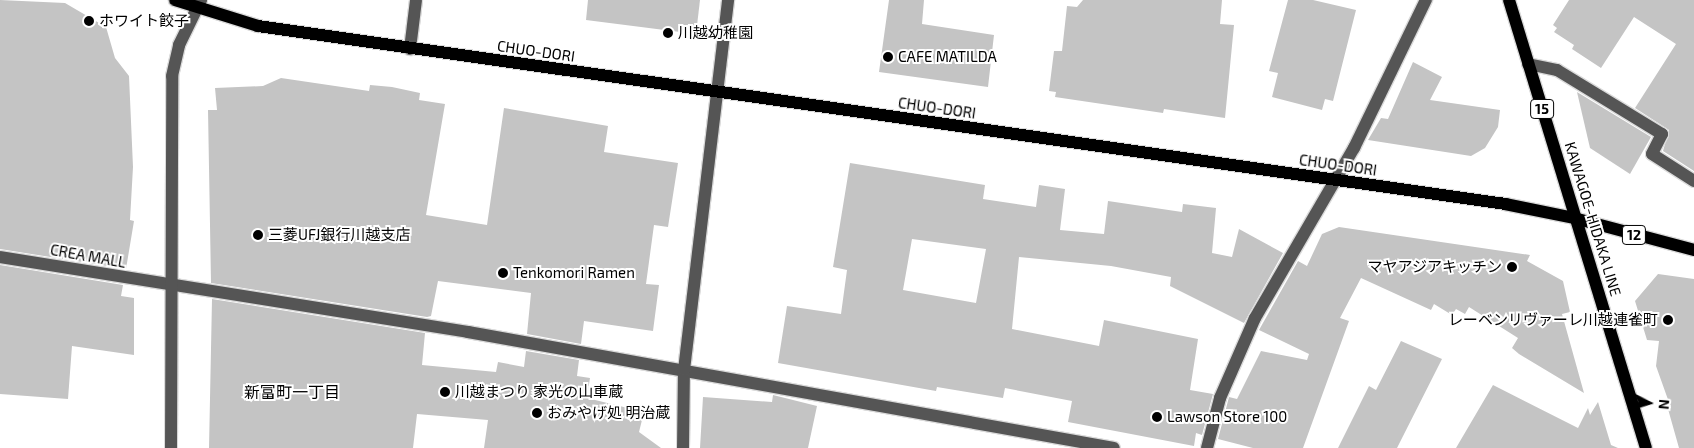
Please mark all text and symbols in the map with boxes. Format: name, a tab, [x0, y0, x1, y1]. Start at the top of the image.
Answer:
place label: ホワイト餃子	[99, 12, 189, 30]
marker: ホワイト餃子	[83, 15, 95, 27]
place label: 川越幼稚園	[678, 24, 753, 42]
marker: 川越幼稚園	[662, 27, 674, 39]
street label: CHUO-DORI	[496, 37, 576, 65]
place label: CAFE MATILDA	[898, 48, 997, 66]
marker: CAFE MATILDA	[882, 51, 894, 63]
street label: CHUO-DORI	[897, 94, 977, 122]
road number: 15	[1530, 98, 1554, 120]
street label: KAWAGOE-HIDAKA LINE	[1561, 139, 1625, 299]
street label: CHUO-DORI	[1298, 151, 1378, 179]
road number: 12	[1622, 224, 1646, 246]
place label: 三菱UFJ銀行川越支店	[268, 226, 410, 244]
marker: 三菱UFJ銀行川越支店	[252, 229, 264, 241]
street label: CREA MALL	[49, 240, 127, 272]
place label: マヤアジアキッチン	[1367, 258, 1502, 276]
marker: マヤアジアキッチン	[1506, 261, 1518, 273]
place label: Tenkomori Ramen	[513, 264, 635, 282]
marker: Tenkomori Ramen	[497, 267, 509, 279]
place label: レーベンリヴァーレ川越連雀町	[1448, 311, 1658, 329]
marker: レーベンリヴァーレ川越連雀町	[1662, 314, 1674, 326]
north arrow	[1624, 378, 1674, 428]
district label: 新富町一丁目	[244, 382, 340, 402]
place label: 川越まつり 家光の山車蔵	[455, 383, 623, 401]
marker: 川越まつり 家光の山車蔵	[439, 386, 451, 398]
text: N	[1656, 399, 1673, 410]
place label: おみやげ処 明治蔵	[547, 404, 670, 422]
marker: おみやげ処 明治蔵	[531, 407, 543, 419]
place label: Lawson Store 100	[1167, 408, 1287, 426]
marker: Lawson Store 100	[1151, 411, 1163, 423]

